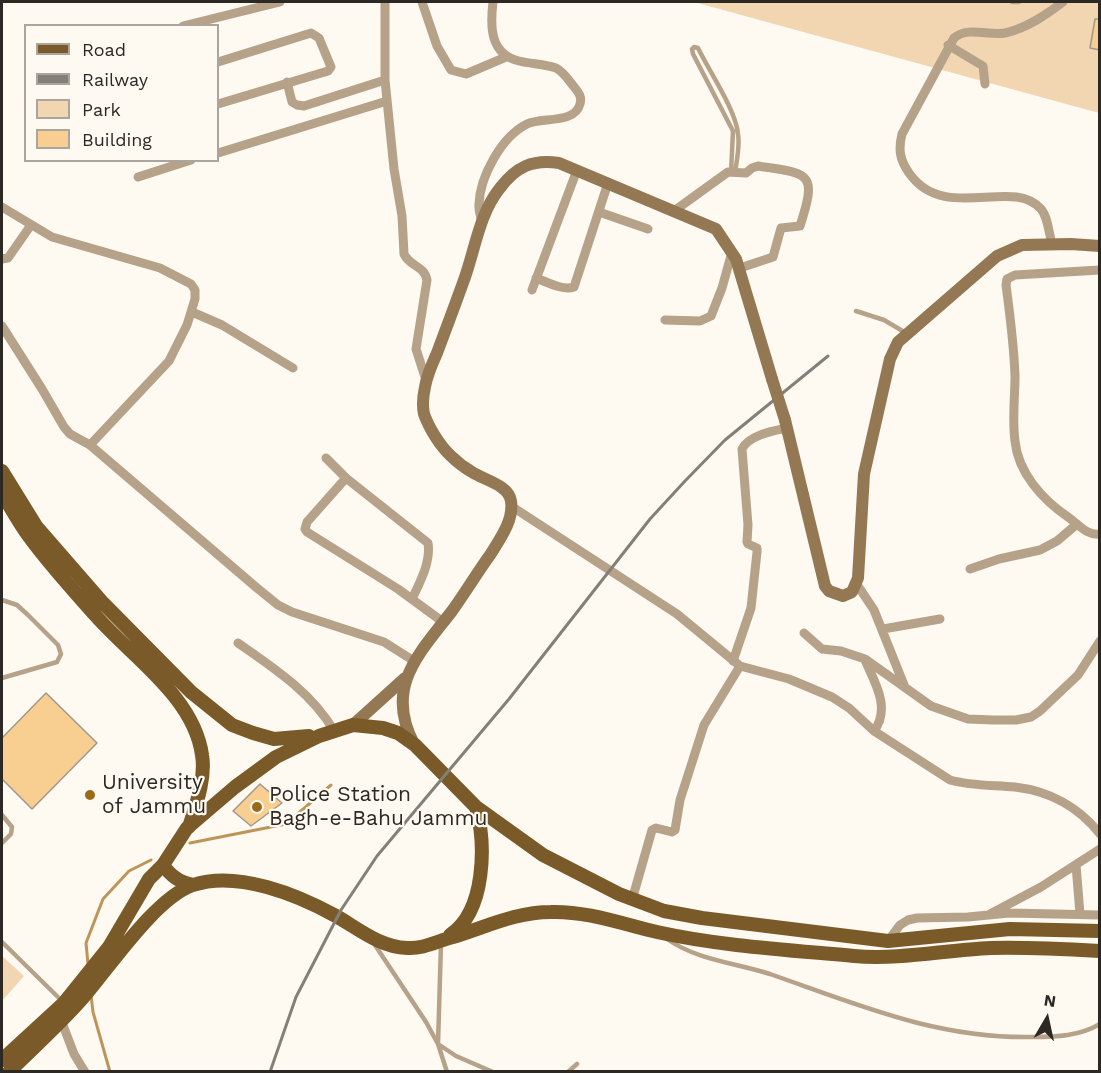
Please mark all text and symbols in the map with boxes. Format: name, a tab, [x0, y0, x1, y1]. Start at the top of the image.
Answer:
legend	[24, 24, 219, 162]
text: Road	[82, 39, 126, 60]
text: Railway	[82, 69, 148, 90]
text: Park	[82, 99, 121, 120]
text: Building	[82, 129, 152, 150]
place label: University of Jammu	[102, 770, 206, 820]
place label: Police Station Bagh-e-Bahu Jammu	[269, 782, 487, 832]
marker: University of Jammu	[83, 788, 97, 802]
marker: Police Station Bagh-e-Bahu Jammu	[250, 800, 264, 814]
north arrow	[1017, 989, 1077, 1049]
text: N	[1043, 990, 1057, 1011]

